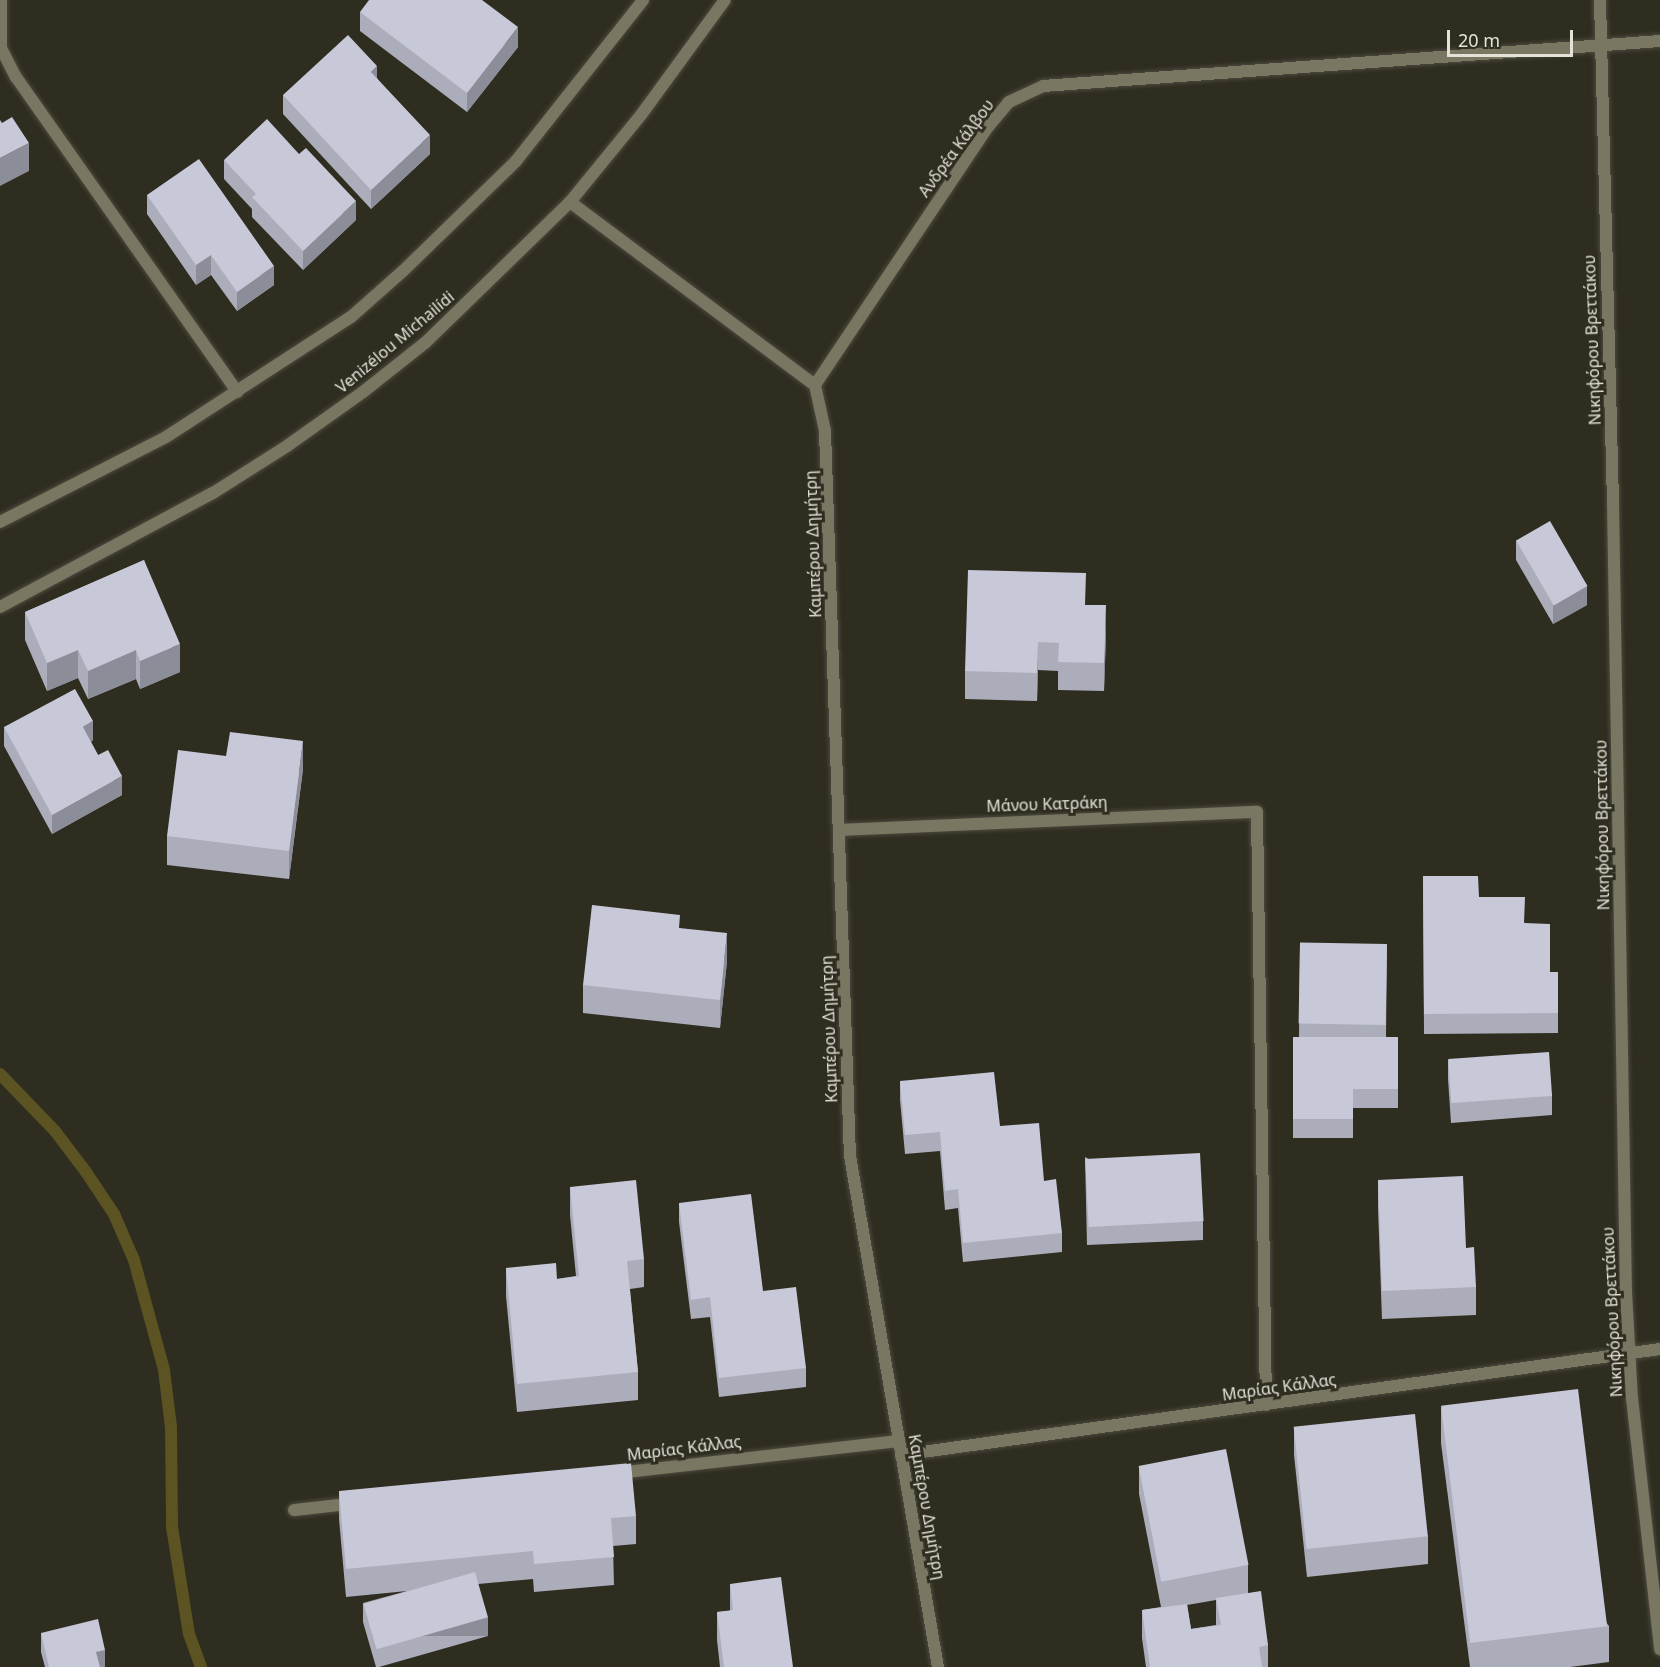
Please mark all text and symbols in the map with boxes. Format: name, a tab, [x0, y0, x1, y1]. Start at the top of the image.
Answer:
scale bar	[1450, 18, 1576, 56]
text: 20 m	[1458, 28, 1500, 52]
street label: Ανδρέα Κάλβου	[914, 95, 998, 201]
street label: Νικηφόρου Βρεττάκου	[1579, 254, 1605, 426]
street label: Venizélou Michailídi	[332, 287, 458, 397]
street label: Καμπέρου Δημήτρη	[801, 470, 825, 618]
street label: Νικηφόρου Βρεττάκου	[1591, 740, 1613, 910]
street label: Μάνου Κατράκη	[986, 792, 1108, 816]
street label: Καμπέρου Δημήτρη	[817, 955, 841, 1103]
street label: Νικηφόρου Βρεττάκου	[1598, 1226, 1626, 1398]
street label: Μαρίας Κάλλας	[1221, 1370, 1337, 1404]
street label: Μαρίας Κάλλας	[626, 1431, 742, 1465]
street label: Καμπέρου Δημήτρη	[905, 1433, 949, 1581]

